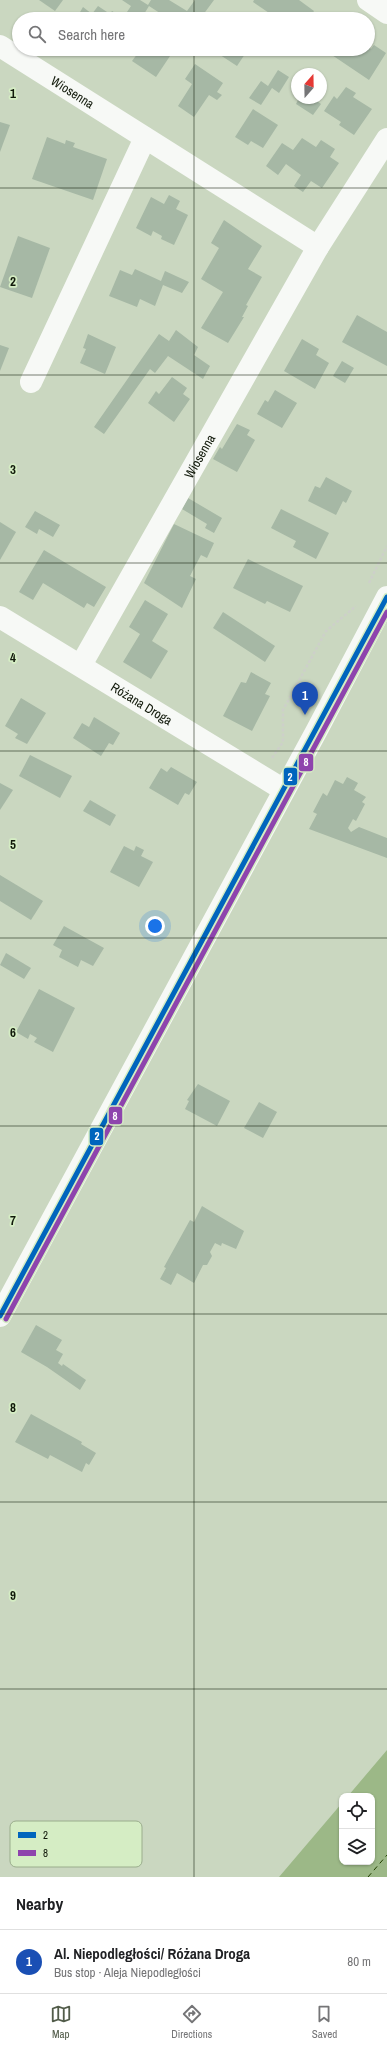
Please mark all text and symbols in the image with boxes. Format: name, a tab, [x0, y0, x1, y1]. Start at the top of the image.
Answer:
search box	[12, 12, 375, 56]
icon: search	[26, 23, 48, 45]
text: Search here	[58, 24, 125, 45]
north arrow	[291, 68, 327, 104]
street label: Wiosenna	[48, 72, 97, 112]
text: 1	[10, 85, 16, 102]
text: 2	[10, 273, 16, 290]
street label: Wiosenna	[181, 431, 219, 482]
text: 3	[10, 461, 16, 478]
text: 4	[10, 649, 16, 666]
street label: Różana Droga	[108, 679, 175, 729]
pin: 1	[292, 682, 318, 715]
line badge: 8	[298, 753, 314, 772]
text: 8	[303, 755, 309, 769]
line badge: 2	[283, 767, 298, 786]
text: 2	[287, 770, 293, 784]
text: 5	[10, 836, 16, 853]
your location	[145, 916, 165, 936]
text: 6	[10, 1024, 16, 1041]
line badge: 8	[108, 1106, 123, 1125]
text: 8	[112, 1109, 118, 1123]
line badge: 2	[89, 1127, 104, 1146]
text: 2	[94, 1129, 100, 1143]
text: 7	[10, 1212, 16, 1229]
text: 8	[10, 1399, 16, 1416]
text: 9	[10, 1587, 16, 1604]
map controls	[339, 1793, 375, 1865]
button: locate	[339, 1793, 375, 1829]
legend	[10, 1821, 142, 1867]
text: 2	[43, 1828, 48, 1842]
button: layers	[339, 1829, 375, 1865]
text: 8	[43, 1846, 48, 1860]
text: Nearby	[16, 1892, 63, 1915]
text: Al. Niepodległości/ Różana Droga	[54, 1943, 250, 1964]
text: 1	[26, 1953, 32, 1970]
text: 80 m	[347, 1953, 371, 1970]
text: Bus stop · Aleja Niepodległości	[54, 1964, 201, 1981]
tab: Map	[50, 2003, 72, 2041]
tab: Directions	[171, 2003, 212, 2041]
tab: Saved	[312, 2003, 337, 2041]

